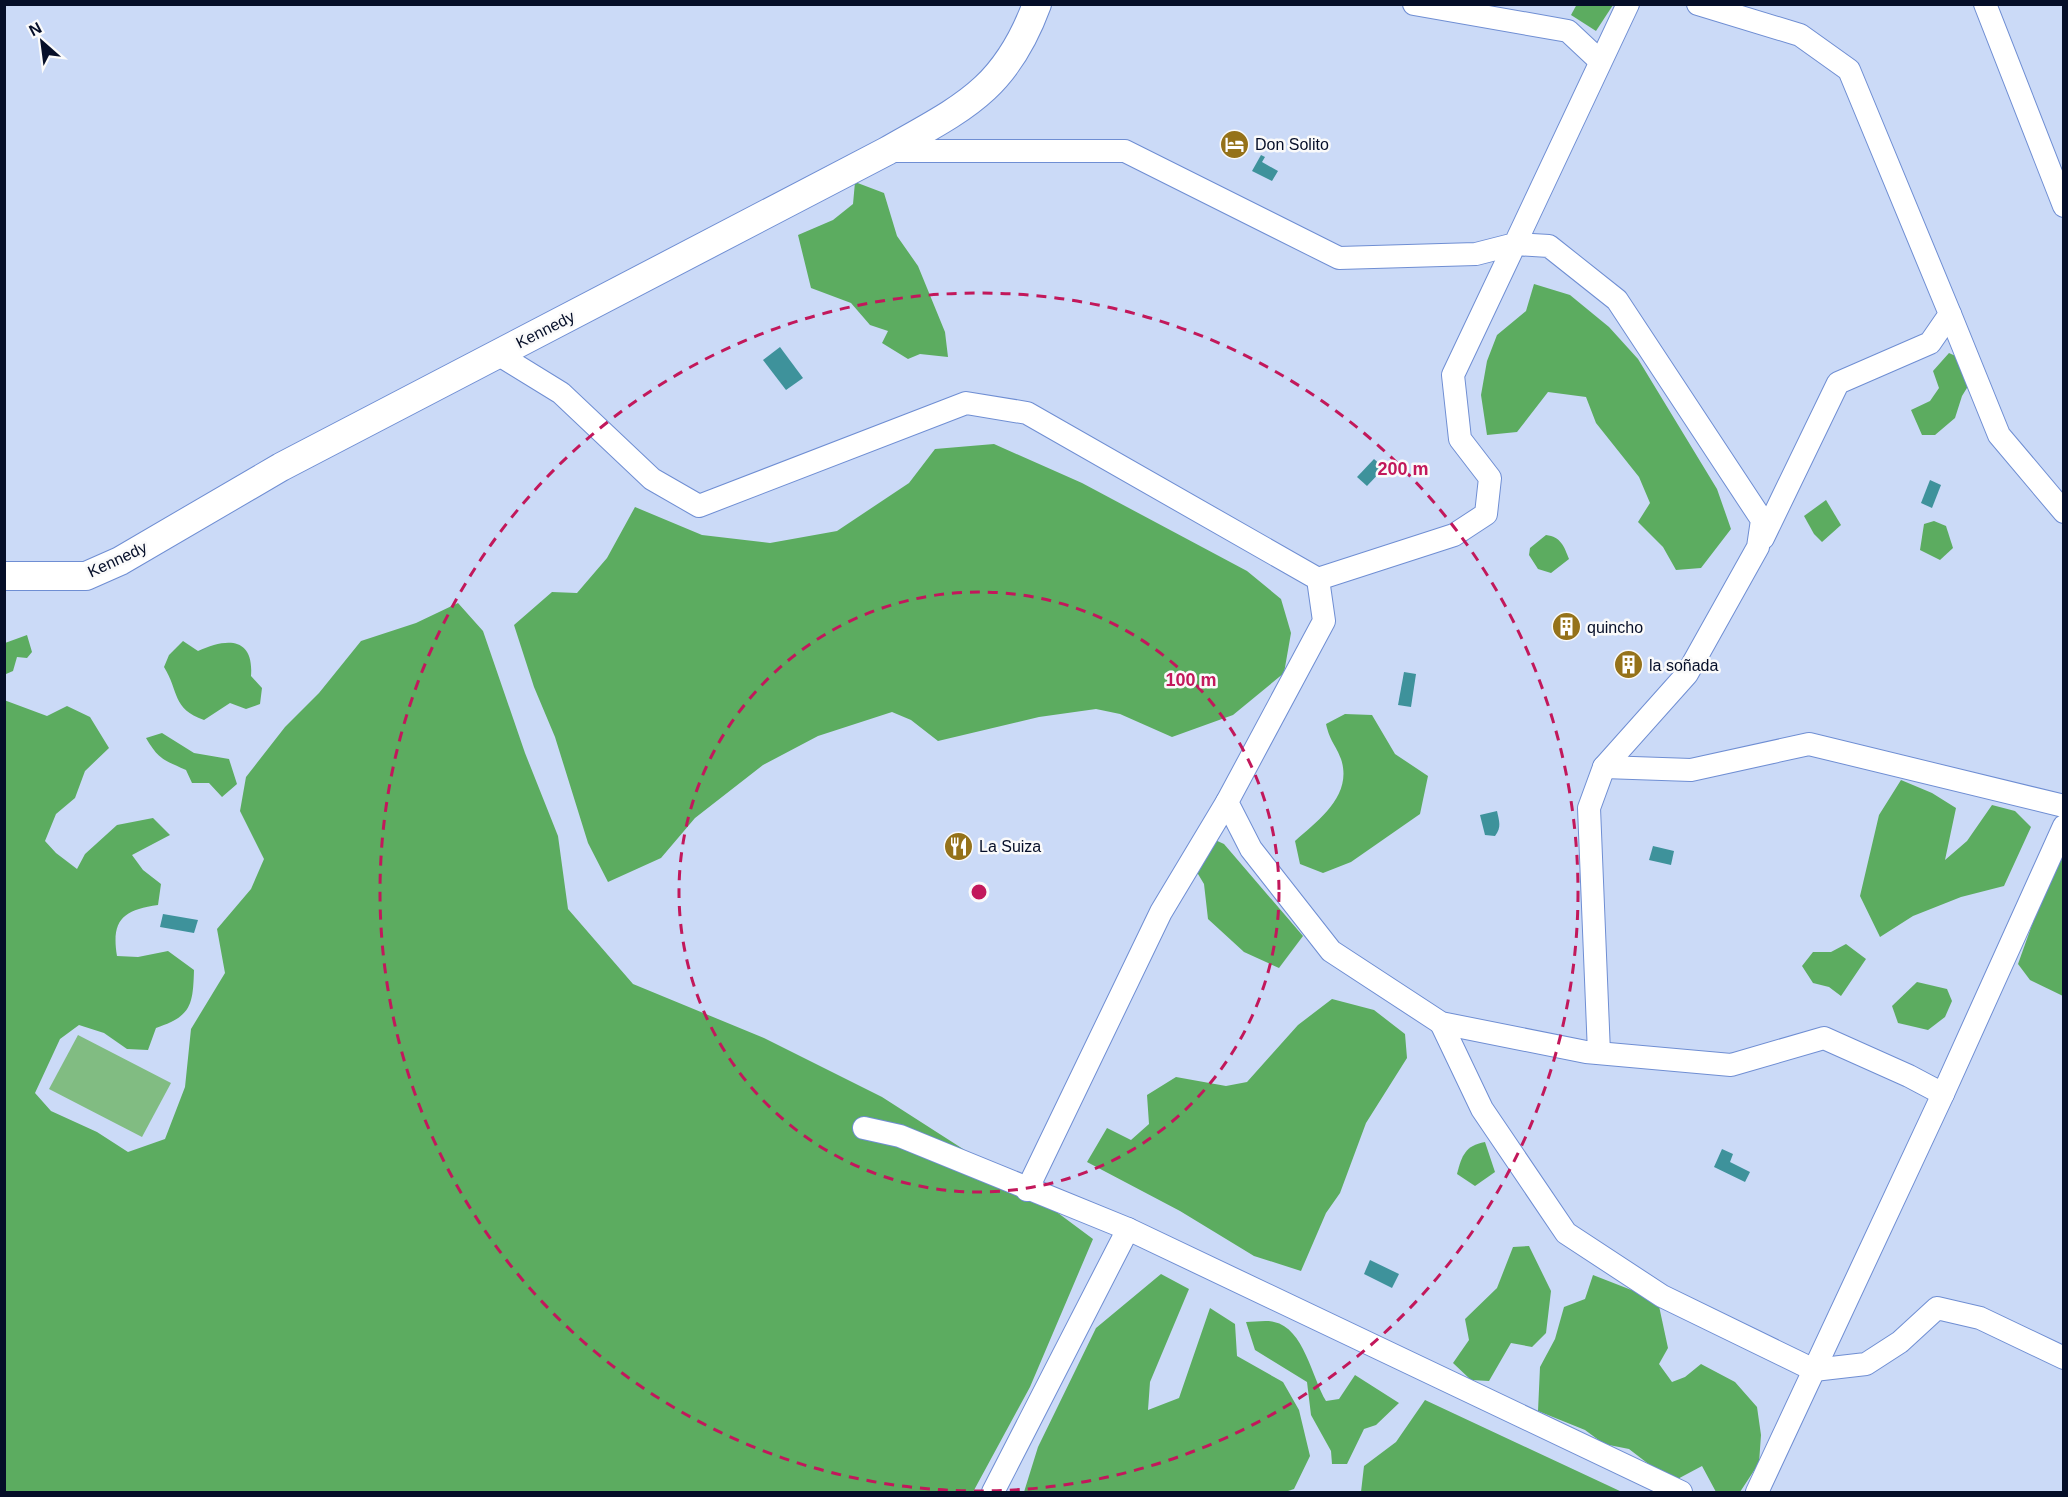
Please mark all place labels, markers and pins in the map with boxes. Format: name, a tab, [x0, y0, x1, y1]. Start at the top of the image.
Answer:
hotel icon: Don Solito	[1218, 128, 1250, 160]
place label: Don Solito	[1255, 136, 1329, 153]
building icon: quincho	[1550, 611, 1582, 643]
place label: quincho	[1587, 619, 1643, 636]
building icon: la soñada	[1612, 649, 1644, 681]
place label: la soñada	[1649, 657, 1718, 674]
restaurant icon: La Suiza	[942, 830, 974, 862]
place label: La Suiza	[979, 838, 1041, 855]
centre of rings	[969, 882, 989, 902]

